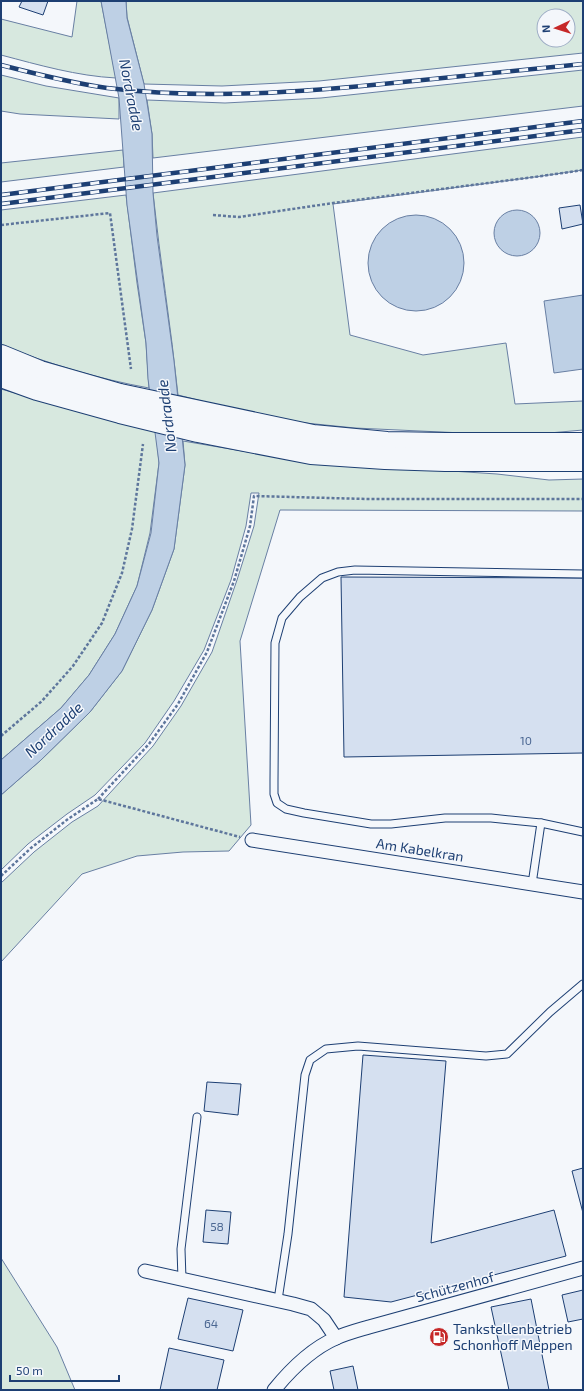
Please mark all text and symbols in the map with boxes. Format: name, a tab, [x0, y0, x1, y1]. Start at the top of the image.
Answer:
north arrow	[536, 8, 576, 48]
text: N	[539, 24, 552, 33]
water label: Nordradde	[116, 57, 148, 132]
water label: Nordradde	[153, 379, 179, 453]
water label: Nordradde	[20, 698, 86, 761]
house number: 10	[520, 733, 532, 747]
street label: Am Kabelkran	[375, 834, 465, 865]
house number: 58	[210, 1219, 224, 1233]
street label: Schützenhof	[414, 1268, 497, 1305]
house number: 64	[204, 1316, 218, 1330]
place label: Tankstellenbetrieb Schonhoff Meppen	[453, 1320, 573, 1353]
fuel station icon: Tankstellenbetrieb Schonhoff Meppen	[428, 1326, 450, 1348]
scale bar	[10, 1357, 119, 1383]
text: 50 m	[16, 1363, 43, 1377]

